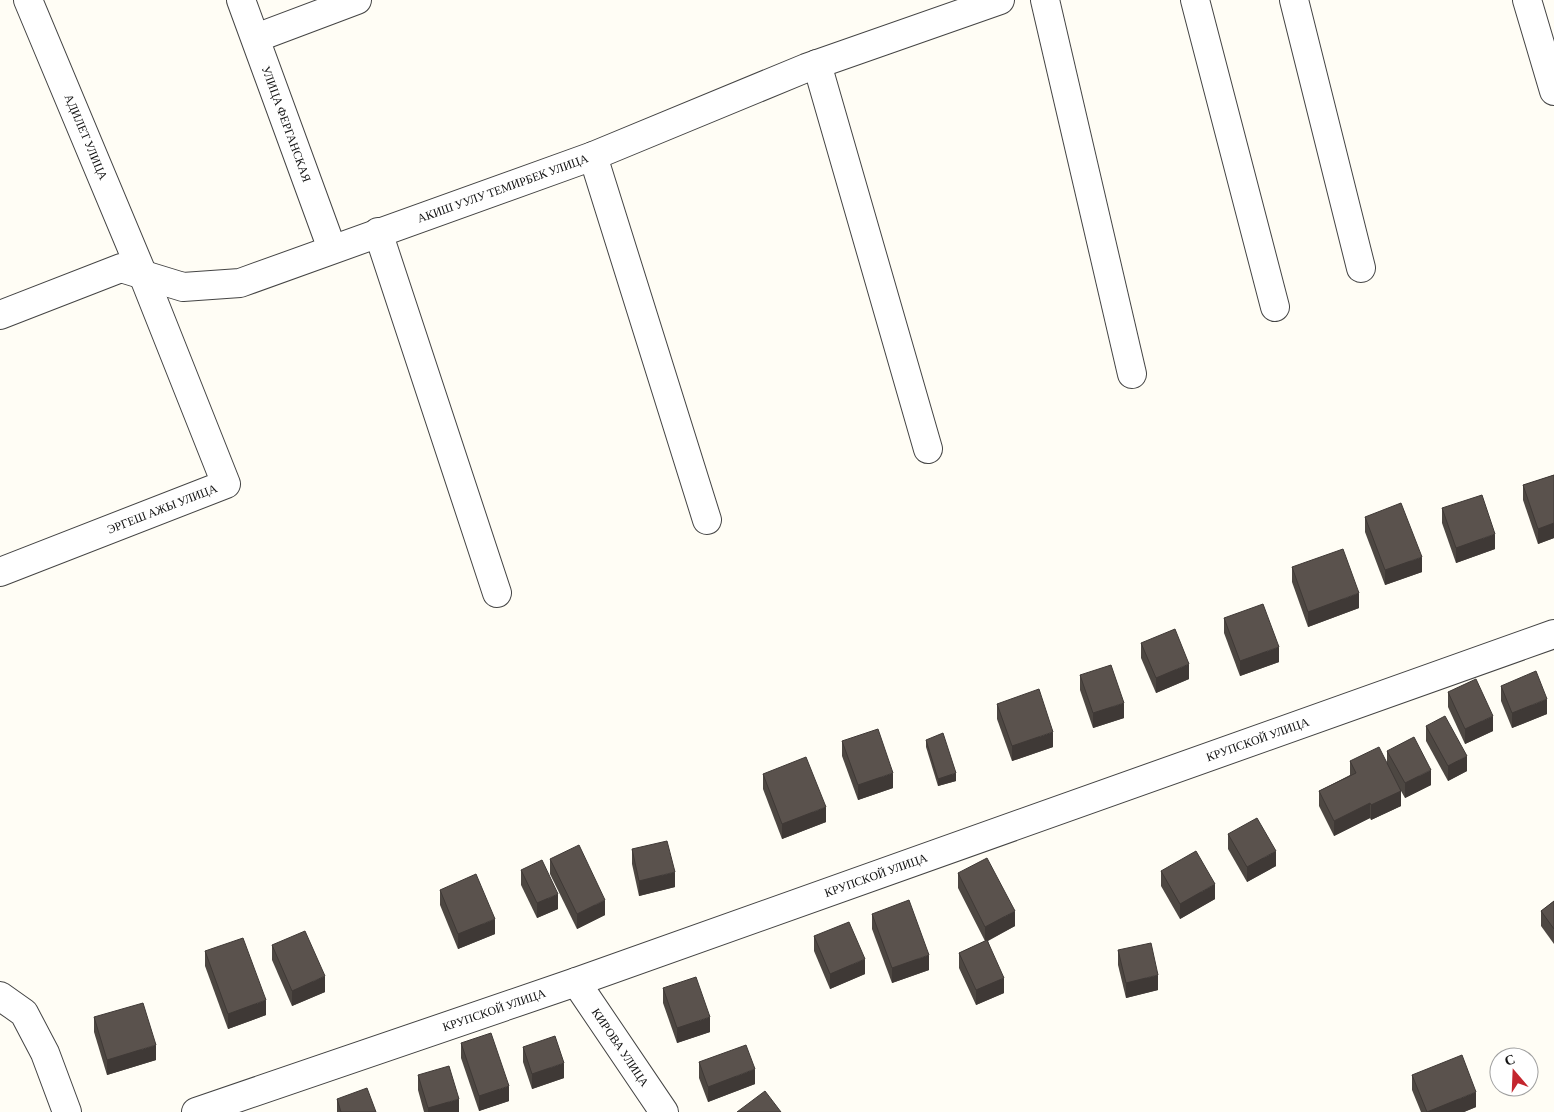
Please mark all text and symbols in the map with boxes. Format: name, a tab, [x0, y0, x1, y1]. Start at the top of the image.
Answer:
street label: УЛИЦА ФЕРГАНСКАЯ	[259, 64, 314, 184]
street label: АДИЛЕТ УЛИЦА	[62, 92, 111, 182]
street label: АКИШ УУЛУ ТЕМИРБЕК УЛИЦА	[415, 151, 590, 226]
street label: ЭРГЕШ АЖЫ УЛИЦА	[105, 481, 219, 537]
street label: КРУПСКОЙ УЛИЦА	[1204, 715, 1311, 764]
street label: КРУПСКОЙ УЛИЦА	[823, 850, 930, 900]
street label: КРУПСКОЙ УЛИЦА	[441, 986, 548, 1034]
street label: КИРОВА УЛИЦА	[589, 1006, 652, 1090]
north arrow	[1489, 1047, 1539, 1097]
text: С	[1502, 1050, 1517, 1069]

